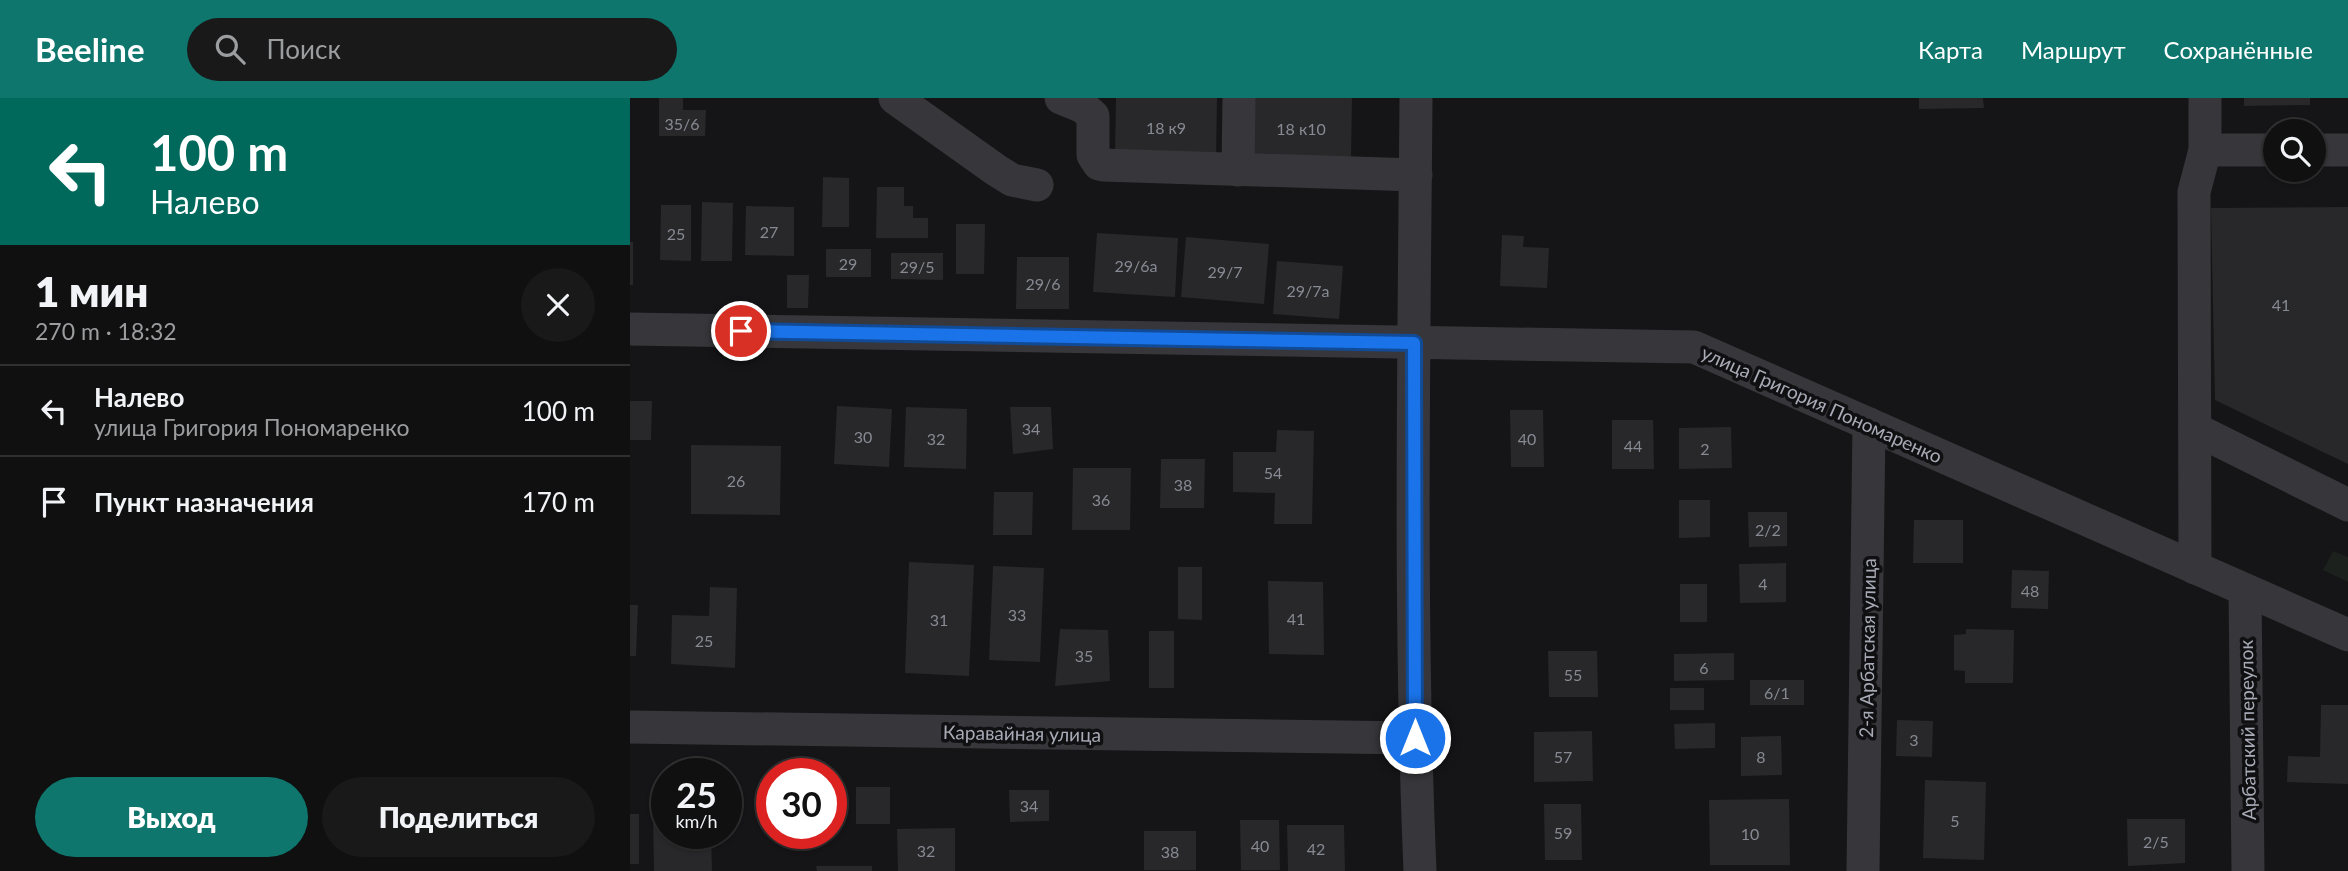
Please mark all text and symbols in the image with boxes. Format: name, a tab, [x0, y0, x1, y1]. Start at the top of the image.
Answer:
search box	[187, 18, 677, 81]
text: Beeline	[35, 29, 145, 69]
icon: search	[211, 30, 249, 68]
text: Поиск	[267, 33, 341, 65]
text: Карта	[1918, 35, 1983, 64]
text: Маршрут	[2021, 35, 2126, 64]
text: Сохранённые	[2164, 35, 2313, 64]
house number: 35/6	[664, 114, 700, 133]
house number: 18 к9	[1146, 118, 1186, 137]
house number: 18 к10	[1276, 119, 1326, 138]
map controls	[2263, 119, 2326, 182]
button: search	[2263, 119, 2326, 182]
text: 100 m	[150, 123, 288, 181]
icon: left	[35, 126, 126, 217]
text: Налево	[150, 182, 260, 221]
house number: 27	[760, 222, 778, 241]
house number: 25	[667, 224, 685, 243]
house number: 29	[839, 254, 857, 273]
house number: 29/6а	[1114, 256, 1158, 275]
house number: 29/5	[899, 257, 935, 276]
house number: 29/7	[1207, 262, 1243, 281]
text: 1 мин	[35, 266, 149, 316]
button: close	[521, 268, 595, 342]
house number: 29/6	[1025, 274, 1061, 293]
house number: 29/7а	[1286, 281, 1330, 300]
house number: 41	[2272, 295, 2290, 314]
pin	[711, 301, 771, 361]
icon: arrive	[722, 312, 760, 350]
text: 270 m · 18:32	[35, 317, 177, 345]
street label: улица Григория Пономаренко	[1698, 340, 1946, 468]
text: Налево	[94, 381, 184, 413]
icon: left	[35, 392, 73, 430]
text: 100 m	[522, 395, 595, 427]
text: улица Григория Пономаренко	[94, 413, 410, 441]
house number: 34	[1022, 419, 1040, 438]
house number: 30	[854, 427, 872, 446]
house number: 32	[927, 429, 945, 448]
house number: 40	[1518, 429, 1536, 448]
house number: 44	[1624, 436, 1642, 455]
house number: 2	[1700, 439, 1710, 458]
house number: 54	[1264, 463, 1282, 482]
house number: 26	[727, 471, 745, 490]
house number: 38	[1174, 475, 1192, 494]
icon: arrive	[35, 483, 73, 521]
text: Пункт назначения	[94, 486, 314, 518]
text: 170 m	[522, 486, 595, 518]
house number: 36	[1092, 490, 1110, 509]
house number: 2/2	[1755, 520, 1781, 539]
street label: 2-я Арбатская улица	[1854, 558, 1880, 738]
house number: 4	[1758, 574, 1768, 593]
house number: 48	[2021, 581, 2039, 600]
house number: 33	[1008, 605, 1026, 624]
house number: 41	[1287, 609, 1305, 628]
house number: 31	[930, 610, 948, 629]
house number: 25	[695, 631, 713, 650]
street label: Арбатский переулок	[2234, 639, 2260, 820]
house number: 35	[1075, 646, 1093, 665]
house number: 6	[1699, 658, 1709, 677]
house number: 55	[1564, 665, 1582, 684]
house number: 6/1	[1764, 683, 1790, 702]
position arrow	[1378, 701, 1452, 775]
street label: Каравайная улица	[943, 720, 1101, 746]
house number: 3	[1909, 730, 1919, 749]
house number: 57	[1554, 747, 1572, 766]
house number: 8	[1756, 747, 1766, 766]
speed limit sign: 30	[756, 758, 847, 849]
text: 25	[676, 773, 717, 815]
button: Выход	[35, 777, 308, 857]
button: Поделиться	[322, 777, 595, 857]
house number: 34	[1020, 796, 1038, 815]
text: km/h	[675, 810, 718, 832]
house number: 5	[1950, 811, 1960, 830]
house number: 59	[1554, 823, 1572, 842]
house number: 10	[1741, 824, 1759, 843]
house number: 2/5	[2143, 832, 2169, 851]
house number: 40	[1251, 836, 1269, 855]
house number: 42	[1307, 839, 1325, 858]
house number: 32	[917, 841, 935, 860]
house number: 38	[1161, 842, 1179, 861]

